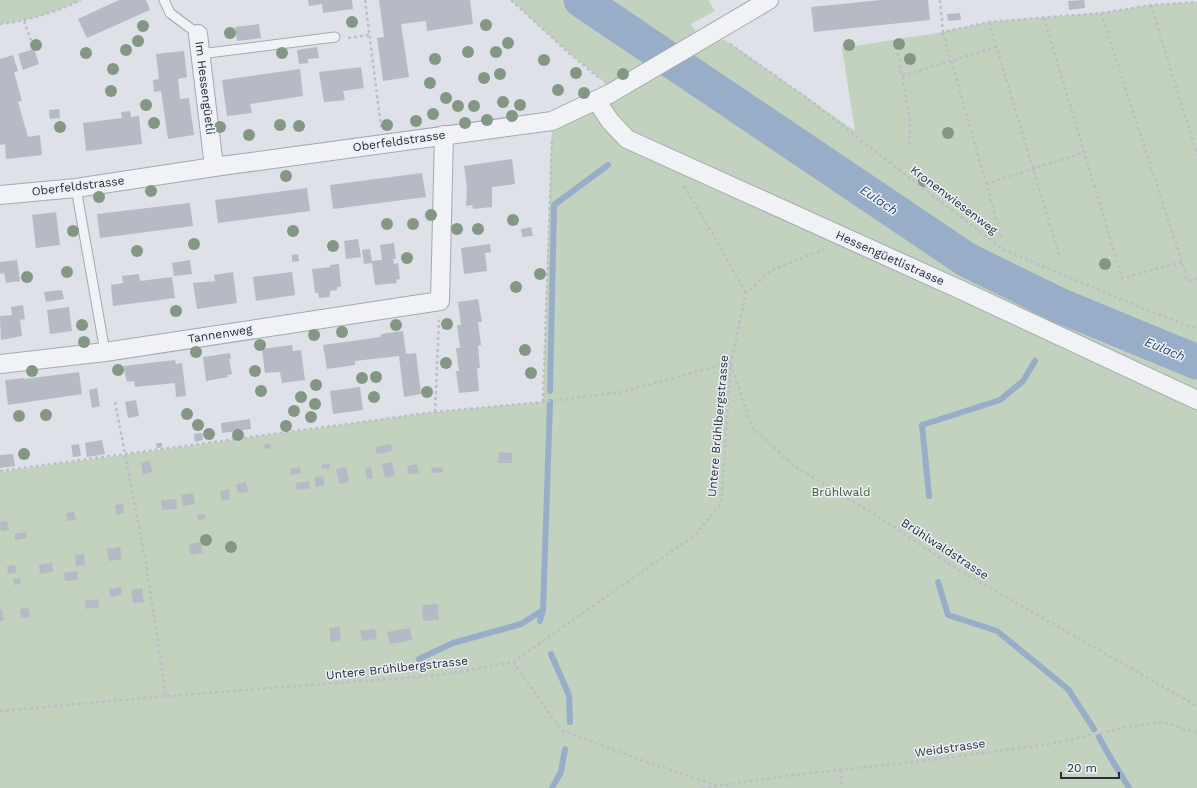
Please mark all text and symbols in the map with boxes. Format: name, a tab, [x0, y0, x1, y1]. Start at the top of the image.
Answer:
street label: Im Hessengüetli	[192, 40, 218, 136]
street label: Oberfeldstrasse	[352, 128, 446, 154]
street label: Kronenwiesenweg	[908, 163, 1001, 238]
street label: Oberfeldstrasse	[31, 173, 125, 199]
water label: Eulach	[857, 182, 901, 218]
street label: Hessengüetlistrasse	[833, 228, 947, 288]
street label: Tannenweg	[187, 322, 254, 346]
water label: Eulach	[1143, 334, 1188, 364]
street label: Untere Brühlbergstrasse	[705, 354, 731, 498]
park label: Brühlwald	[812, 485, 870, 499]
street label: Brühlwaldstrasse	[899, 516, 991, 583]
street label: Untere Brühlbergstrasse	[325, 654, 469, 682]
street label: Weidstrasse	[914, 736, 986, 760]
scale bar	[1061, 754, 1119, 780]
text: 20 m	[1067, 761, 1097, 775]

